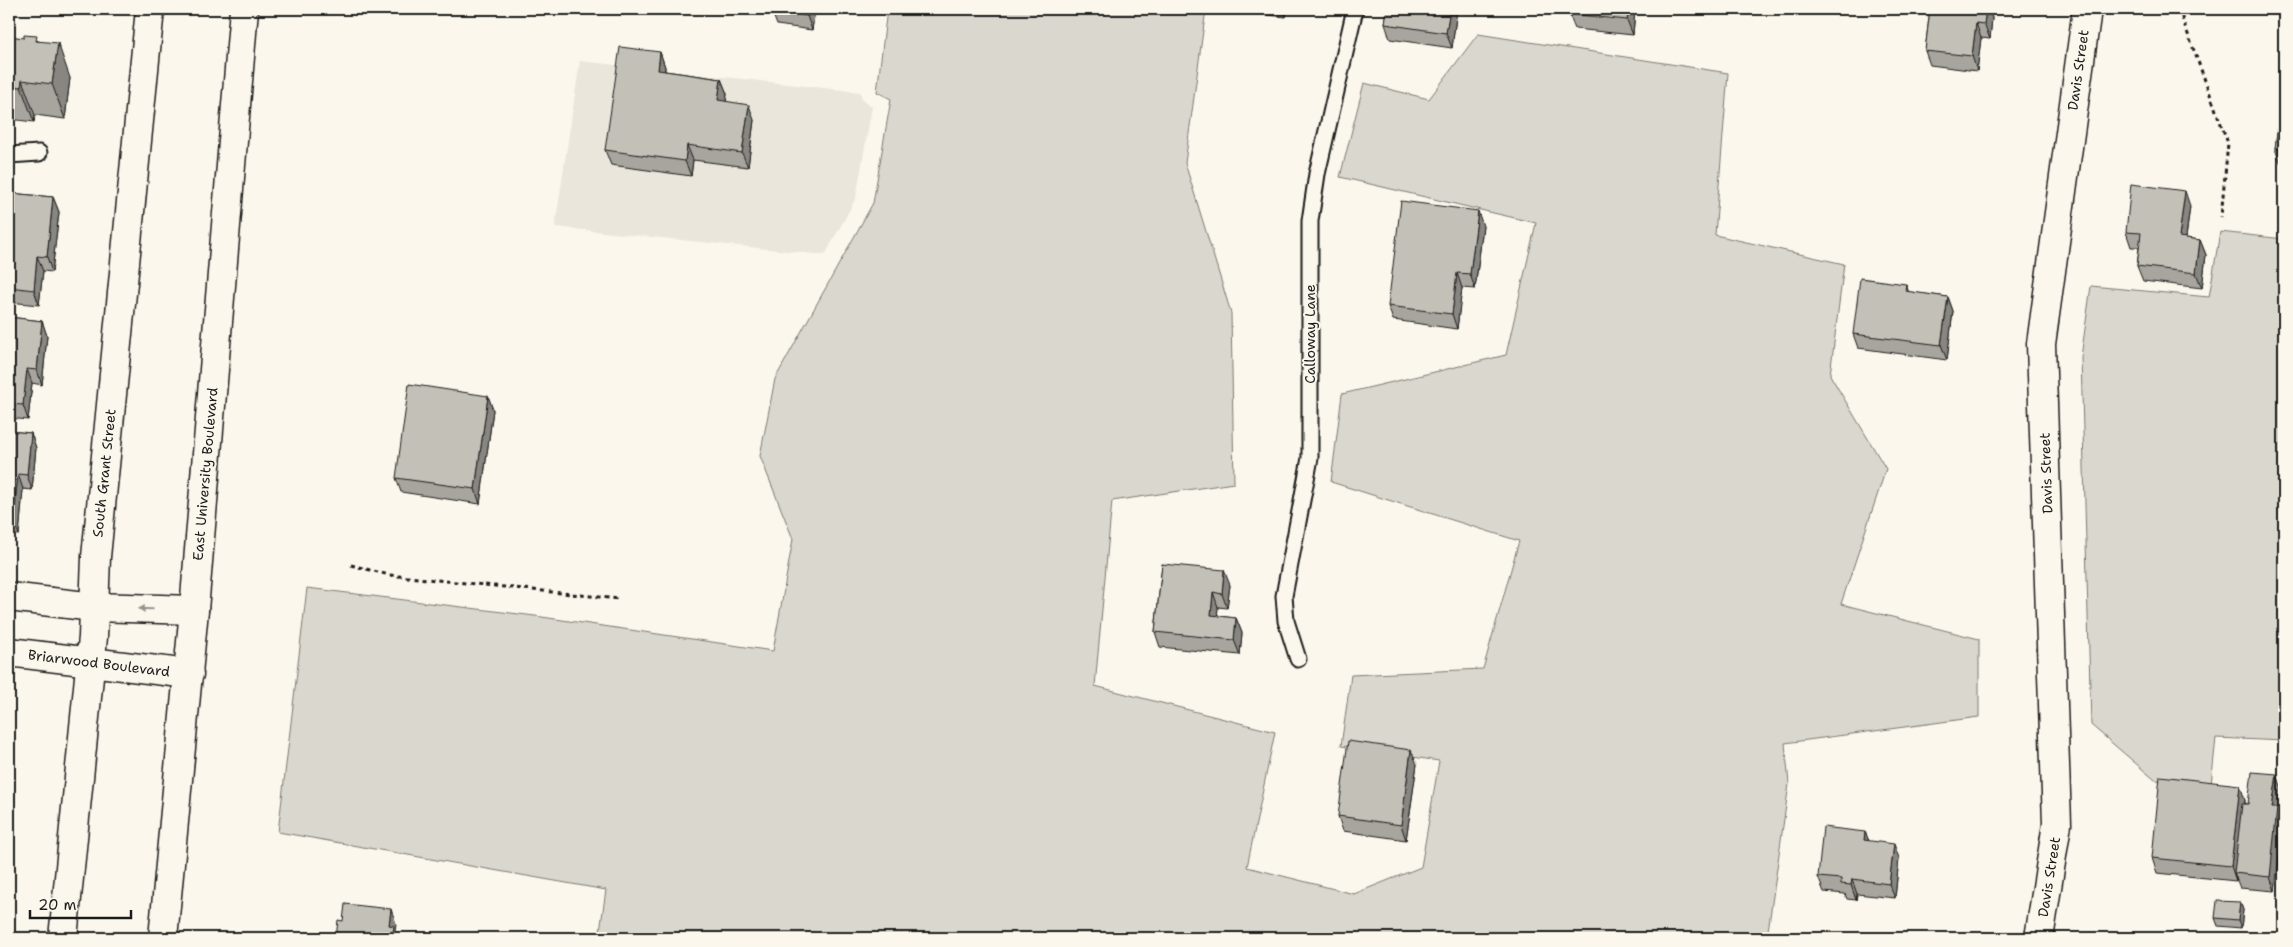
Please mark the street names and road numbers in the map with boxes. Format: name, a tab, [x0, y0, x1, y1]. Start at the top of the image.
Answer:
street label: Davis Street	[2063, 29, 2093, 111]
street label: Calloway Lane	[1301, 284, 1319, 384]
street label: East University Boulevard	[188, 387, 222, 561]
street label: South Grant Street	[88, 408, 120, 538]
street label: Davis Street	[2036, 432, 2056, 514]
street label: Briarwood Boulevard	[27, 645, 171, 681]
street label: Davis Street	[2034, 836, 2064, 918]

